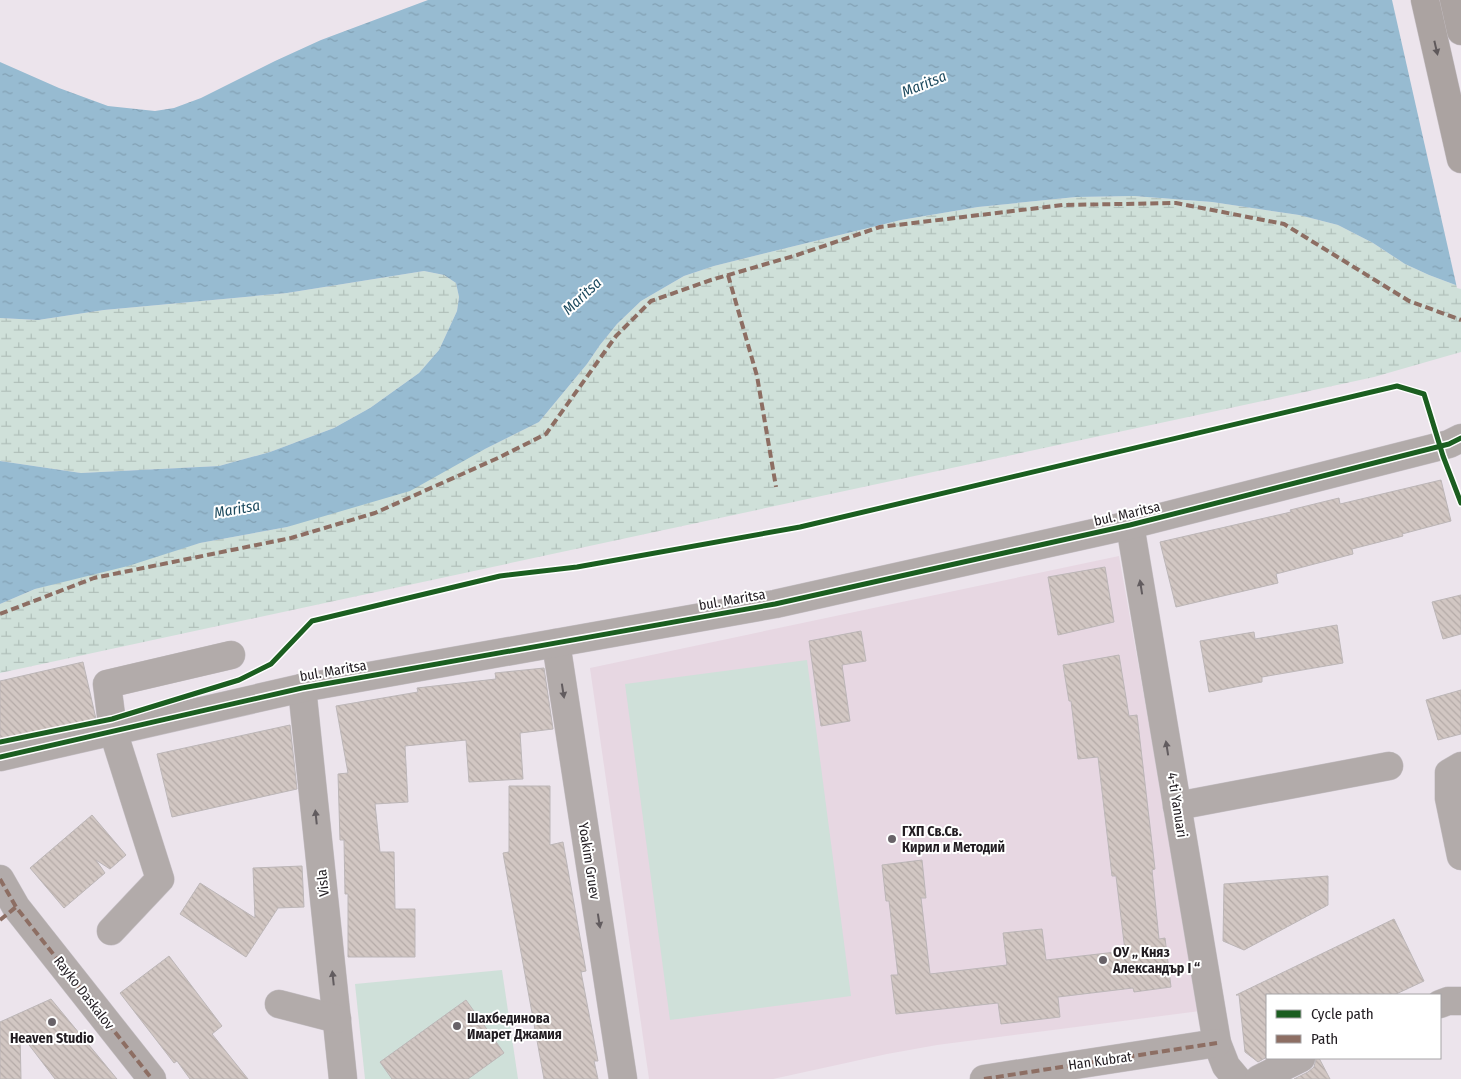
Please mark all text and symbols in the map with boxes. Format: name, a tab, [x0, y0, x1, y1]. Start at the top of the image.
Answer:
one-way arrow	[1432, 40, 1440, 55]
water label: Maritsa	[899, 67, 949, 101]
water label: Maritsa	[559, 273, 605, 318]
water label: Maritsa	[213, 496, 262, 522]
street label: bul. Maritsa	[1092, 498, 1162, 530]
one-way arrow	[1136, 579, 1144, 595]
street label: bul. Maritsa	[697, 586, 767, 614]
street label: bul. Maritsa	[298, 657, 368, 685]
one-way arrow	[560, 683, 568, 699]
one-way arrow	[1163, 739, 1171, 755]
street label: 4-ti Yanuari	[1163, 771, 1191, 839]
one-way arrow	[311, 808, 319, 824]
street label: Yoakim Gruev	[575, 821, 604, 901]
place label: ГХП Св.Св. Кирил и Методий	[902, 823, 1005, 856]
marker: ГХП Св.Св. Кирил и Методий	[886, 833, 898, 845]
street label: Visla	[313, 868, 333, 897]
one-way arrow	[595, 913, 603, 929]
place label: ОУ „ Княз Александър I “	[1112, 944, 1200, 977]
street label: Rayko Daskalov	[50, 953, 118, 1034]
marker: ОУ „ Княз Александър I “	[1097, 954, 1109, 966]
one-way arrow	[329, 970, 337, 986]
legend	[1266, 994, 1441, 1059]
text: Cycle path	[1311, 1005, 1374, 1023]
place label: Шахбединова Имарет Джамия	[467, 1010, 562, 1043]
marker: Heaven Studio	[46, 1016, 58, 1028]
marker: Шахбединова Имарет Джамия	[451, 1020, 463, 1032]
place label: Heaven Studio	[10, 1030, 95, 1047]
text: Path	[1311, 1030, 1338, 1048]
street label: Han Kubrat	[1067, 1048, 1133, 1074]

